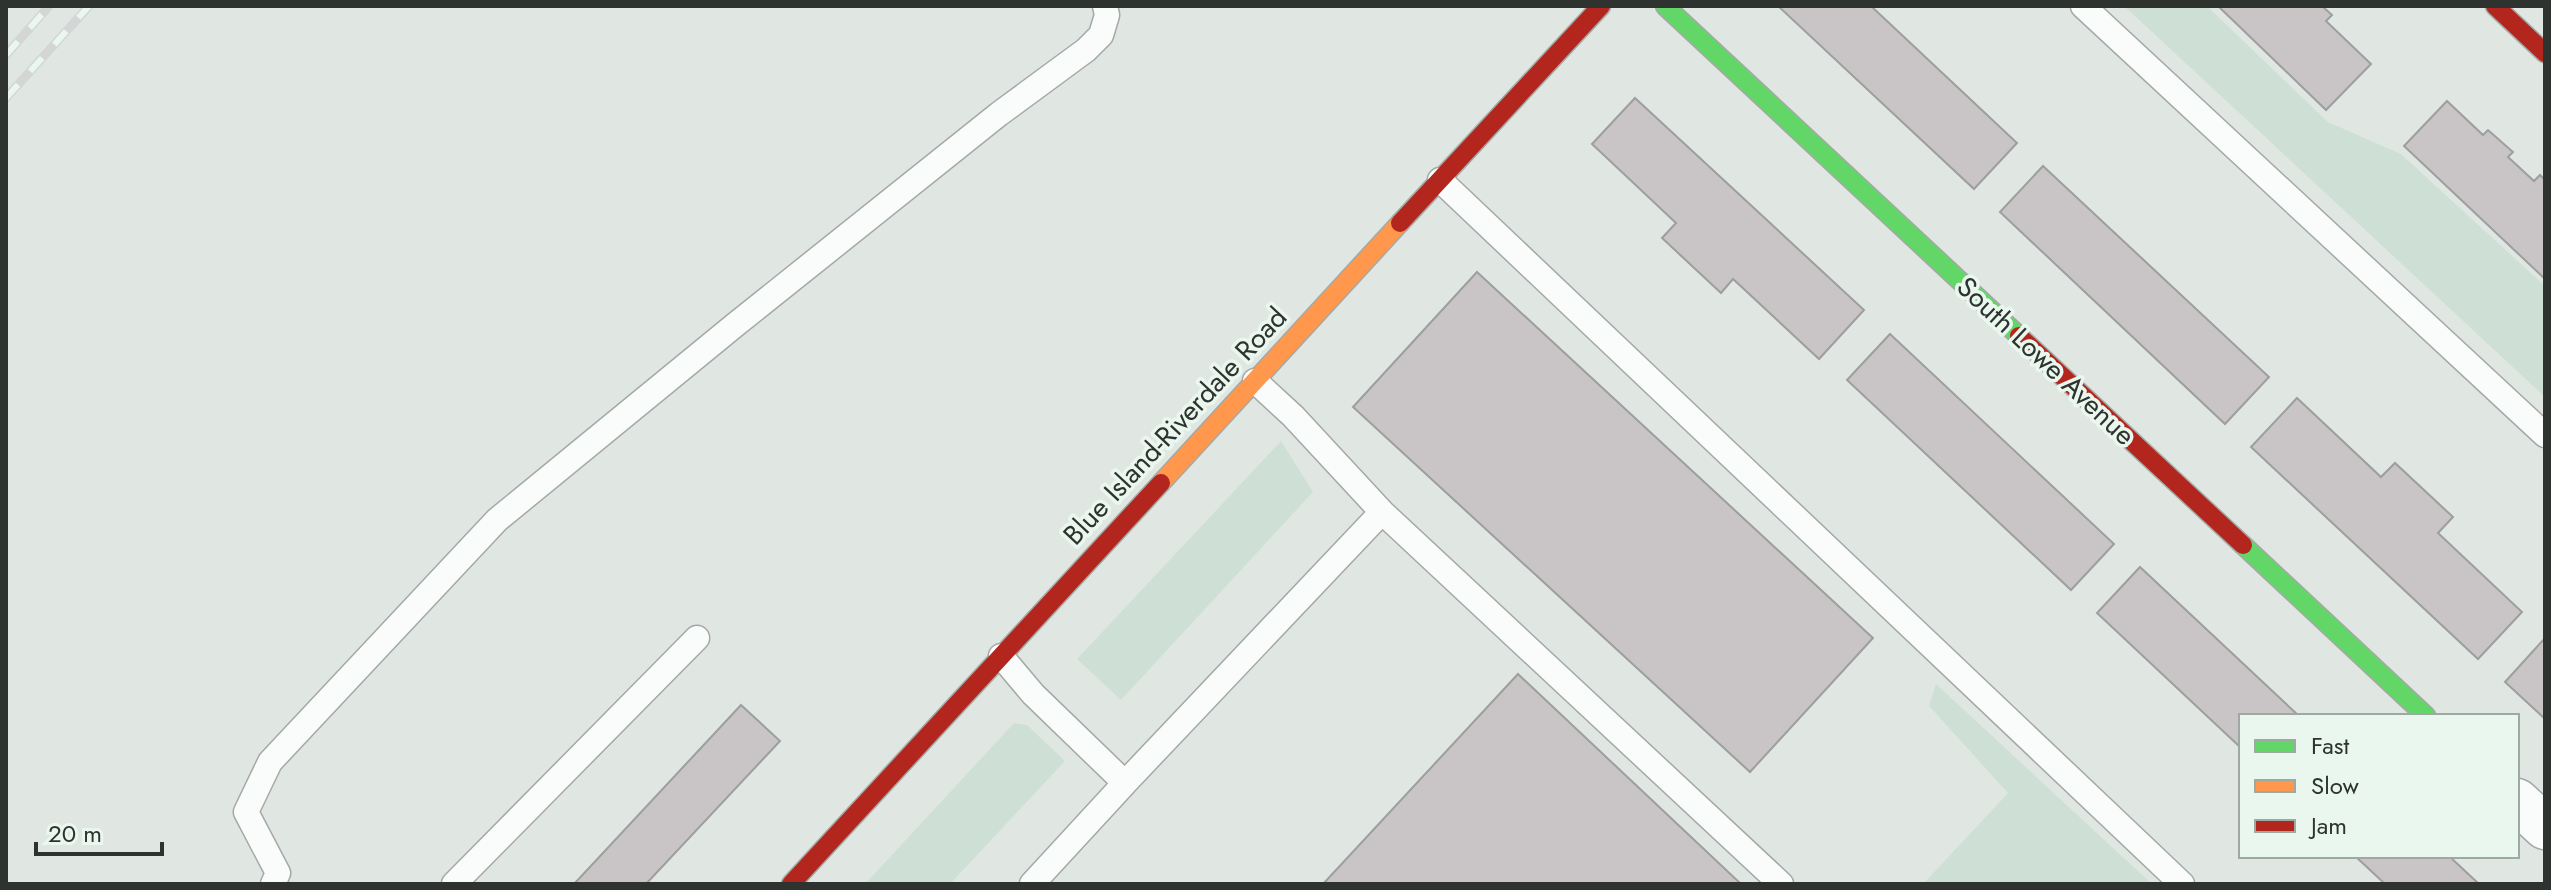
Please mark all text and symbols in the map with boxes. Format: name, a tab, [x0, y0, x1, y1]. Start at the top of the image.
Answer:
street label: South Lowe Avenue	[1947, 267, 2145, 455]
street label: Blue Island-Riverdale Road	[1054, 298, 1296, 554]
legend	[2239, 714, 2519, 858]
text: Fast	[2311, 728, 2349, 763]
text: Slow	[2311, 768, 2359, 803]
scale bar	[36, 806, 162, 856]
text: Jam	[2308, 808, 2347, 843]
text: 20 m	[48, 816, 102, 851]

